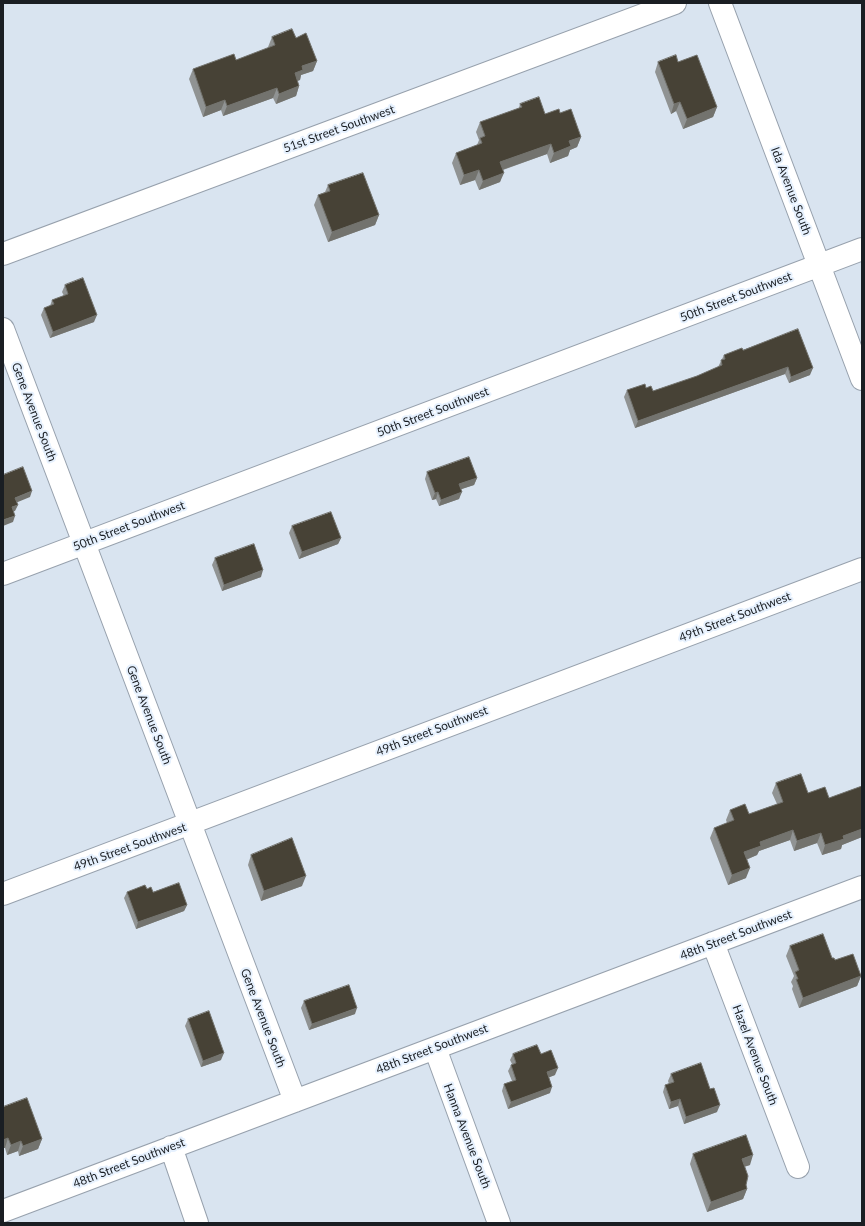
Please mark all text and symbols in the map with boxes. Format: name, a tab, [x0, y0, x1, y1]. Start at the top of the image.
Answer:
street label: 51st Street Southwest	[281, 102, 397, 156]
street label: Ida Avenue South	[768, 145, 814, 237]
street label: 50th Street Southwest	[678, 269, 794, 325]
street label: Gene Avenue South	[8, 360, 60, 464]
street label: 50th Street Southwest	[375, 384, 491, 440]
street label: 50th Street Southwest	[71, 498, 187, 554]
street label: 49th Street Southwest	[677, 589, 793, 645]
street label: Gene Avenue South	[123, 663, 175, 767]
street label: 49th Street Southwest	[374, 703, 490, 759]
street label: 49th Street Southwest	[72, 820, 188, 874]
street label: 48th Street Southwest	[678, 907, 794, 963]
street label: Gene Avenue South	[237, 966, 289, 1070]
street label: Hazel Avenue South	[729, 1003, 781, 1107]
street label: 48th Street Southwest	[374, 1021, 490, 1077]
street label: Hanna Avenue South	[440, 1082, 494, 1190]
street label: 48th Street Southwest	[71, 1135, 187, 1191]

